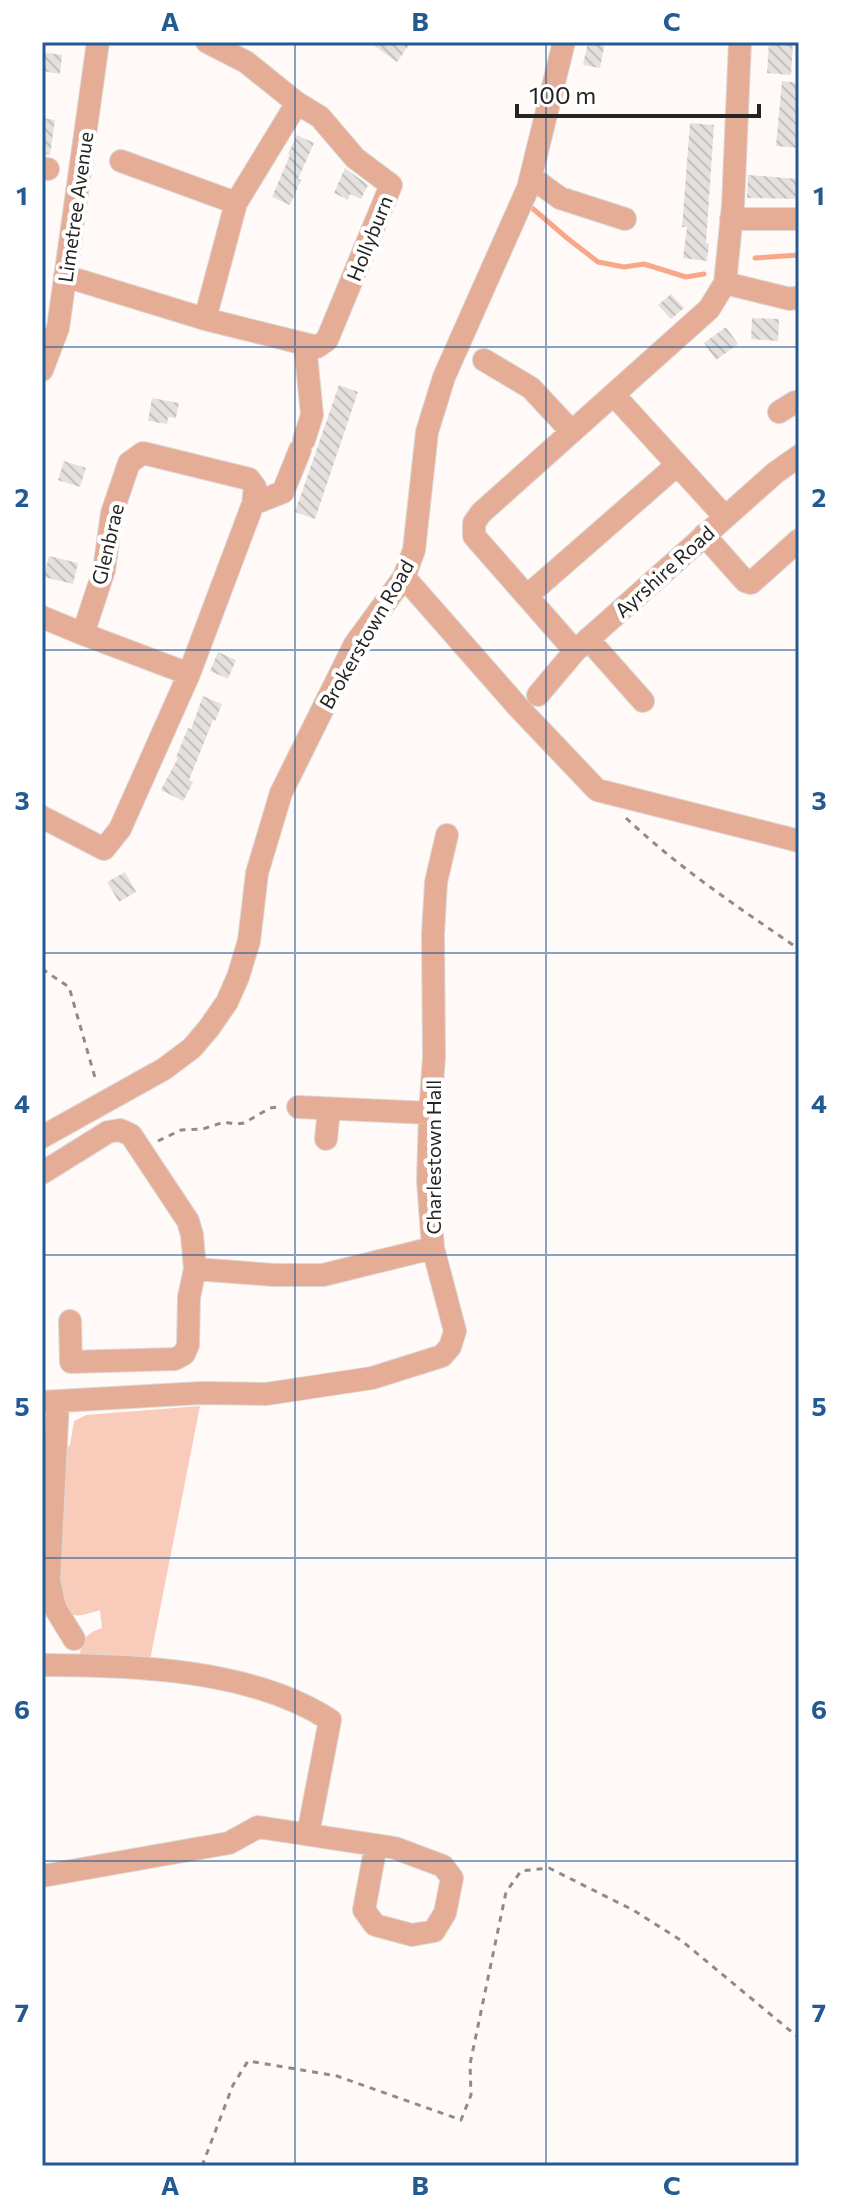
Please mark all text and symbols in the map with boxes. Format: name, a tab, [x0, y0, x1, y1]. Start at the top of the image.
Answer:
text: A	[161, 5, 180, 36]
text: B	[411, 5, 429, 36]
text: C	[663, 5, 681, 36]
scale bar	[517, 68, 759, 118]
text: 100 m	[529, 80, 596, 109]
street label: Limetree Avenue	[53, 130, 97, 284]
text: 1	[16, 179, 28, 210]
text: 1	[813, 179, 825, 210]
street label: Hollyburn	[341, 192, 397, 284]
text: 2	[15, 481, 29, 512]
text: 2	[812, 481, 826, 512]
street label: Glenbrae	[86, 501, 128, 587]
street label: Ayrshire Road	[609, 520, 719, 622]
street label: Brokerstown Road	[314, 555, 418, 713]
text: 3	[14, 784, 30, 815]
text: 3	[811, 784, 827, 815]
street label: Charlestown Hall	[421, 1080, 445, 1234]
text: 4	[14, 1087, 30, 1118]
text: 4	[811, 1087, 827, 1118]
text: 5	[14, 1390, 30, 1421]
text: 5	[811, 1390, 827, 1421]
text: 6	[14, 1693, 30, 1724]
text: 6	[811, 1693, 827, 1724]
text: 7	[15, 1996, 29, 2027]
text: 7	[812, 1996, 826, 2027]
text: A	[161, 2169, 180, 2200]
text: B	[411, 2169, 429, 2200]
text: C	[663, 2169, 681, 2200]

